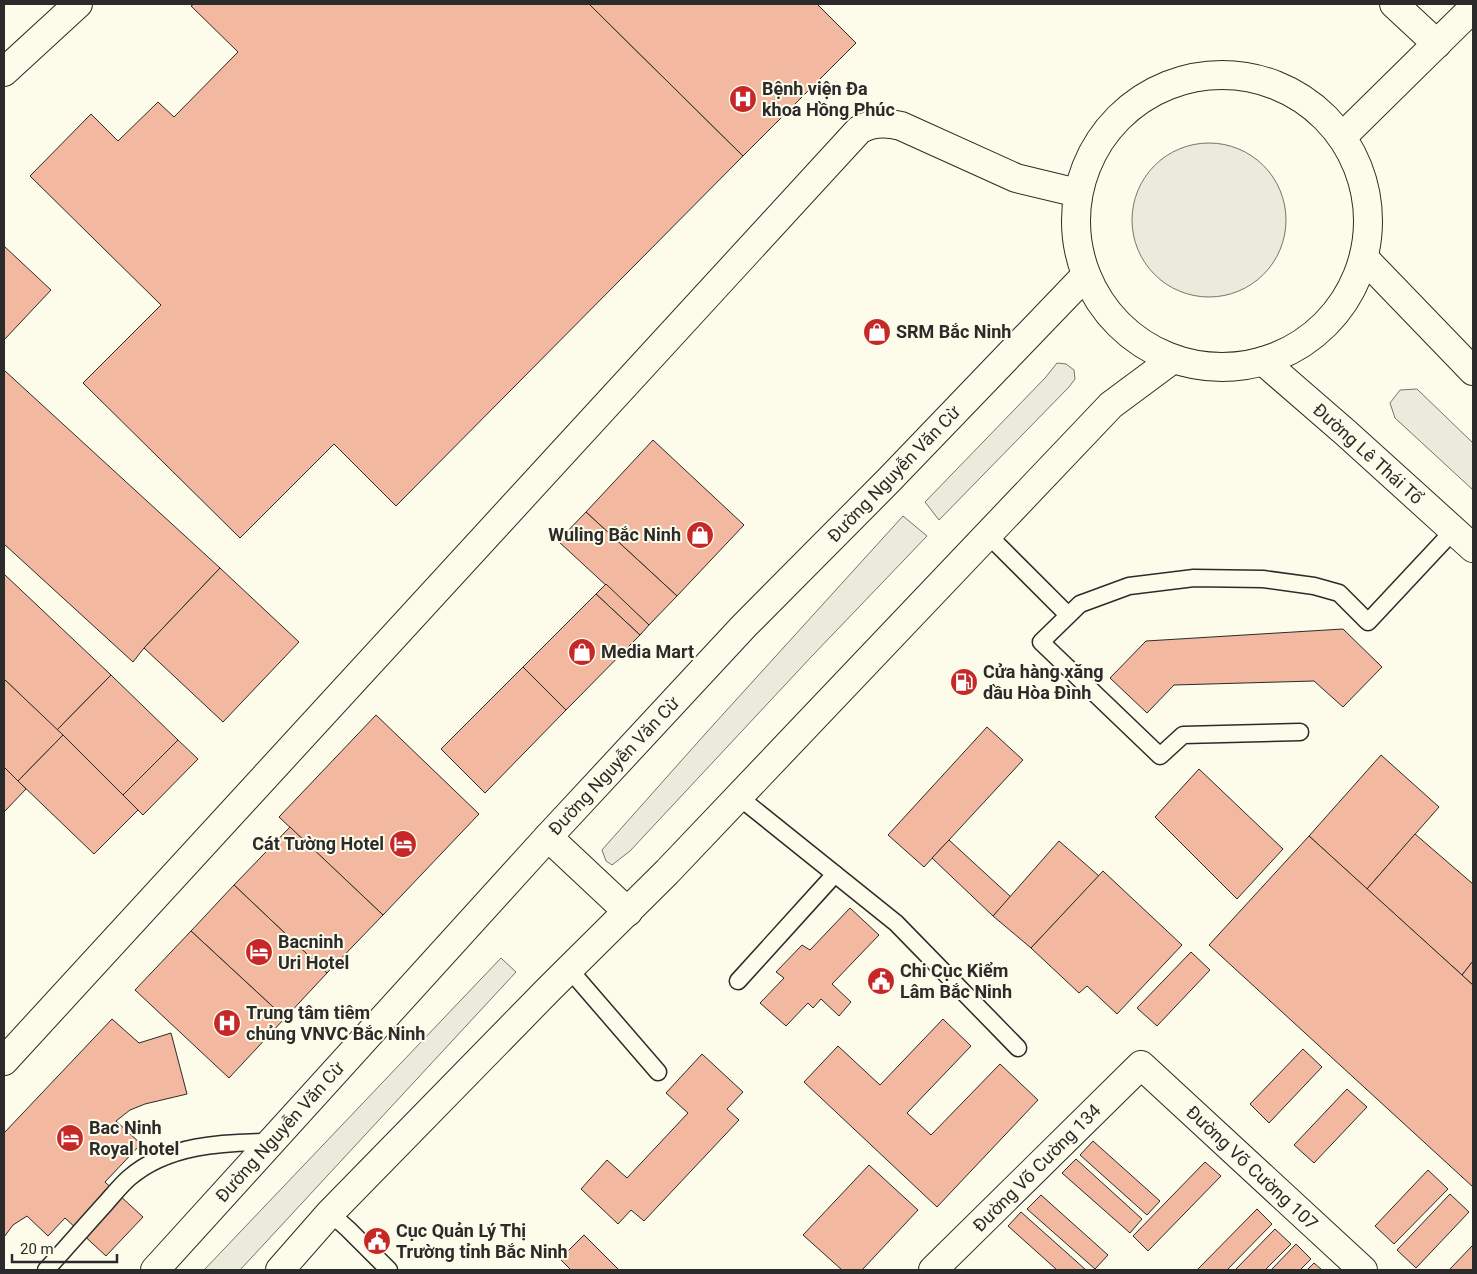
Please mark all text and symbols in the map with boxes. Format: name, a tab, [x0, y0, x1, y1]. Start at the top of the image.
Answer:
place label: Bệnh viện Đa khoa Hồng Phúc	[762, 78, 895, 120]
hospital icon: Bệnh viện Đa khoa Hồng Phúc	[728, 84, 758, 114]
shop icon: SRM Bắc Ninh	[862, 317, 892, 347]
place label: SRM Bắc Ninh	[896, 321, 1011, 342]
street label: Đường Lê Thái Tổ	[1309, 399, 1428, 508]
street label: Đường Nguyễn Văn Cừ	[823, 401, 965, 546]
shop icon: Wuling Bắc Ninh	[685, 520, 715, 550]
place label: Wuling Bắc Ninh	[548, 524, 681, 545]
shop icon: Media Mart	[567, 637, 597, 667]
place label: Media Mart	[601, 641, 694, 662]
place label: Cửa hàng xăng dầu Hòa Đình	[983, 661, 1104, 703]
fuel station icon: Cửa hàng xăng dầu Hòa Đình	[949, 667, 979, 697]
street label: Đường Nguyễn Văn Cừ	[544, 692, 684, 839]
hotel icon: Cát Tường Hotel	[388, 829, 418, 859]
place label: Cát Tường Hotel	[252, 833, 384, 854]
place label: Bacninh Uri Hotel	[278, 931, 349, 973]
hotel icon: Bacninh Uri Hotel	[244, 937, 274, 967]
place label: Chi Cục Kiểm Lâm Bắc Ninh	[900, 960, 1012, 1002]
public building icon: Chi Cục Kiểm Lâm Bắc Ninh	[866, 966, 896, 996]
place label: Trung tâm tiêm chủng VNVC Bắc Ninh	[246, 1002, 425, 1044]
hospital icon: Trung tâm tiêm chủng VNVC Bắc Ninh	[212, 1008, 242, 1038]
street label: Đường Nguyễn Văn Cừ	[211, 1057, 349, 1206]
street label: Đường Võ Cường 134	[968, 1099, 1105, 1236]
street label: Đường Võ Cường 107	[1182, 1101, 1322, 1234]
place label: Bac Ninh Royal hotel	[89, 1117, 179, 1159]
hotel icon: Bac Ninh Royal hotel	[55, 1123, 85, 1153]
place label: Cục Quản Lý Thị Trường tỉnh Bắc Ninh	[396, 1220, 568, 1262]
public building icon: Cục Quản Lý Thị Trường tỉnh Bắc Ninh	[362, 1226, 392, 1256]
scale bar	[12, 1232, 118, 1264]
text: 20 m	[20, 1240, 54, 1258]

